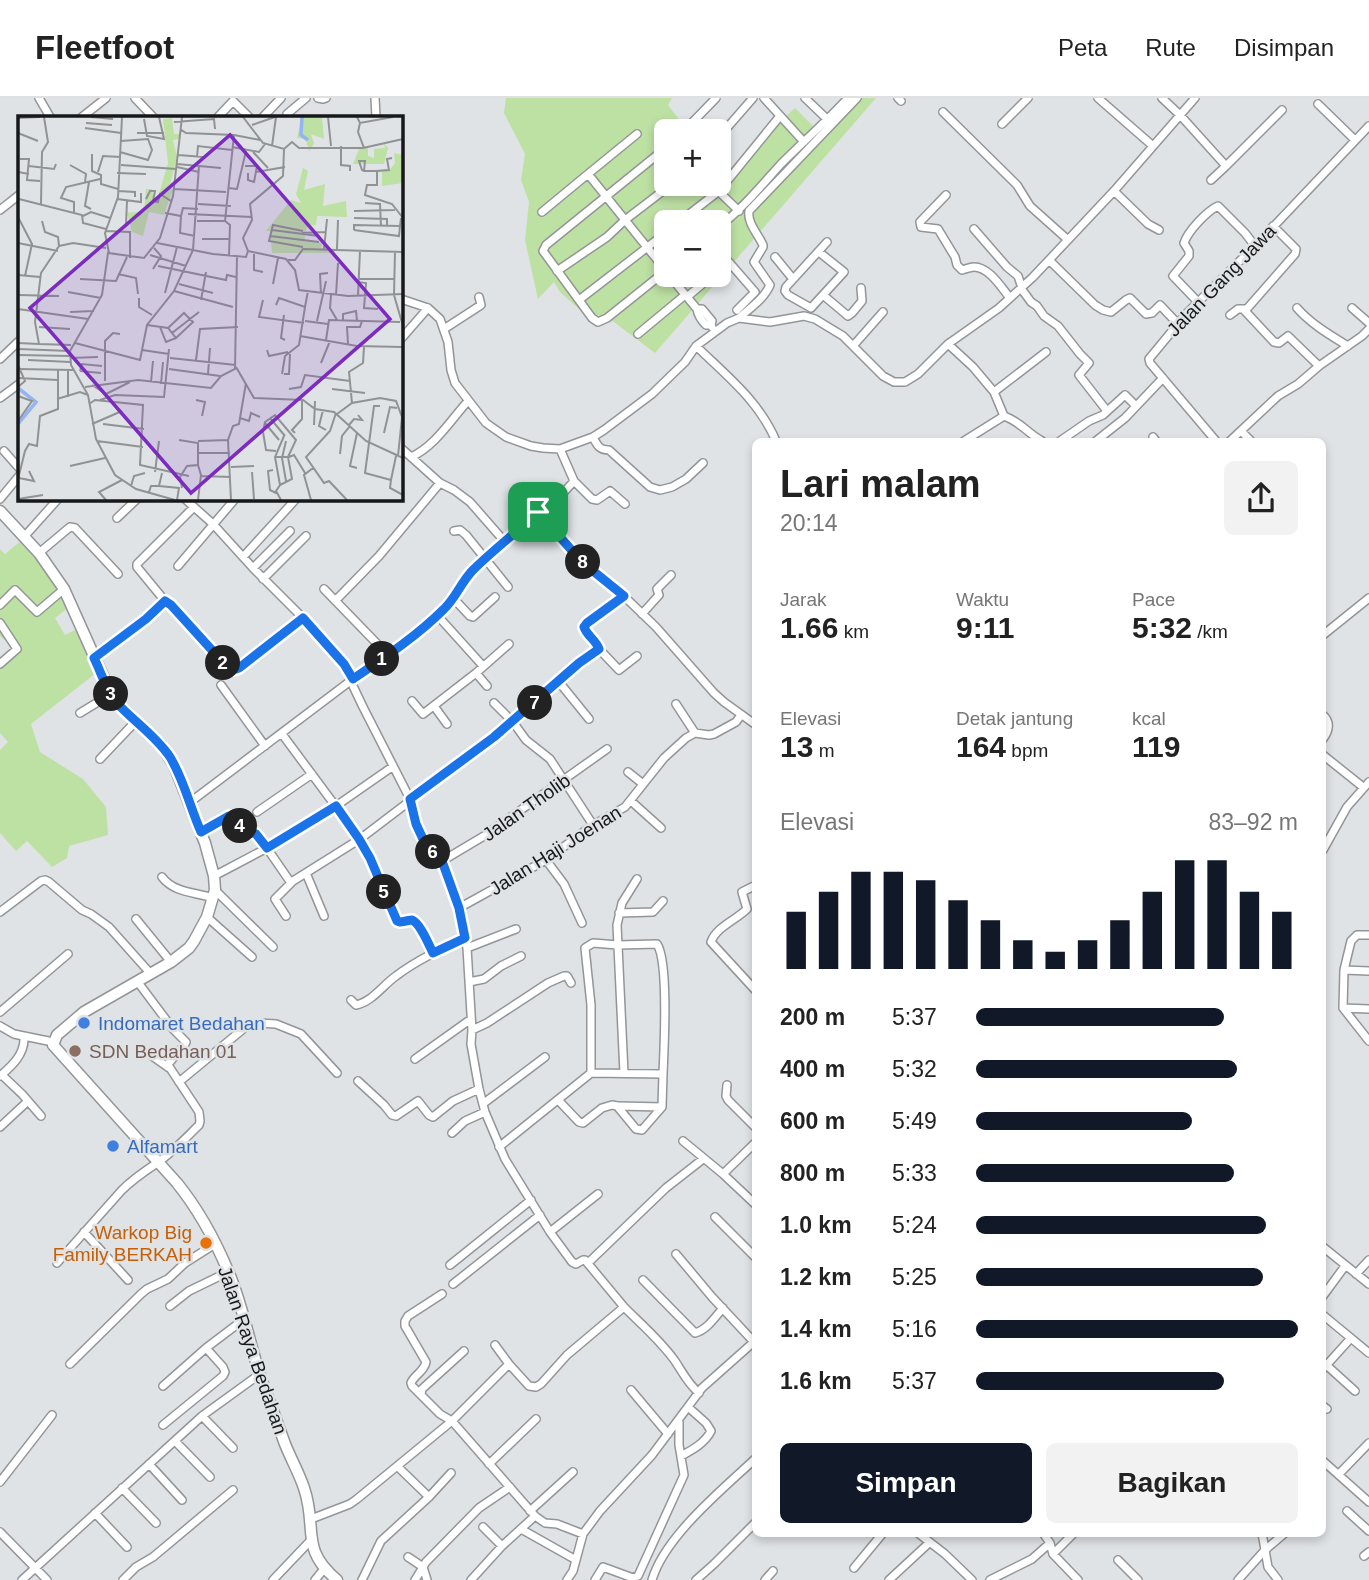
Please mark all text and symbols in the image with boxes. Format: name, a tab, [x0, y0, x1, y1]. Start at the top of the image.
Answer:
text: Fleetfoot	[35, 29, 174, 66]
text: Peta	[1058, 34, 1107, 61]
text: Rute	[1145, 34, 1196, 61]
text: Disimpan	[1234, 34, 1334, 61]
inset map	[18, 116, 402, 500]
map controls	[654, 119, 731, 287]
button: +	[654, 119, 731, 196]
button: −	[654, 210, 731, 287]
street label: Jalan Gang Jawa	[1163, 220, 1280, 340]
button: share	[1224, 461, 1298, 535]
text: Lari malam	[780, 463, 981, 505]
pin	[508, 482, 568, 542]
icon: arrive	[519, 493, 557, 531]
text: 20:14	[780, 510, 838, 536]
pin: 8	[566, 545, 600, 580]
text: 8	[577, 551, 588, 572]
text: Jarak	[780, 589, 826, 610]
text: Waktu	[956, 589, 1009, 610]
text: Pace	[1132, 589, 1175, 610]
text: 1.66	[780, 611, 838, 644]
text: 9:11	[956, 611, 1014, 644]
text: 5:32	[1132, 611, 1192, 644]
text: km	[838, 621, 869, 642]
text: /km	[1192, 621, 1228, 642]
pin: 1	[364, 642, 400, 676]
pin: 2	[206, 646, 241, 680]
text: 1	[376, 648, 387, 669]
text: 2	[217, 652, 228, 673]
pin: 3	[94, 676, 128, 712]
text: 3	[105, 683, 116, 704]
pin: 7	[518, 686, 552, 720]
text: 7	[529, 692, 540, 713]
text: Elevasi	[780, 708, 841, 729]
text: Detak jantung	[956, 708, 1073, 729]
text: kcal	[1132, 708, 1166, 729]
text: 13	[780, 730, 813, 763]
text: 164	[956, 730, 1006, 763]
text: 119	[1132, 730, 1180, 763]
text: m	[813, 740, 834, 761]
text: bpm	[1006, 740, 1048, 761]
street label: Jalan Tholib	[478, 770, 574, 845]
street label: Jalan Haji Joenan	[486, 801, 625, 899]
pin: 4	[222, 808, 258, 844]
text: Elevasi	[780, 809, 854, 835]
text: 83–92 m	[1208, 809, 1298, 835]
text: 4	[234, 815, 245, 836]
pin: 6	[416, 834, 450, 870]
text: 6	[427, 841, 438, 862]
pin: 5	[366, 874, 402, 910]
text: 5	[378, 881, 389, 902]
text: 200 m	[780, 1004, 845, 1030]
text: 5:37	[892, 1004, 937, 1030]
place label: Indomaret Bedahan	[98, 1013, 265, 1034]
marker: Indomaret Bedahan	[76, 1015, 92, 1031]
place label: SDN Bedahan 01	[89, 1041, 237, 1062]
marker: SDN Bedahan 01	[67, 1043, 83, 1059]
text: 400 m	[780, 1056, 845, 1082]
text: 5:32	[892, 1056, 937, 1082]
text: 600 m	[780, 1108, 845, 1134]
text: 5:49	[892, 1108, 937, 1134]
place label: Alfamart	[127, 1136, 198, 1157]
marker: Alfamart	[105, 1138, 121, 1154]
text: 800 m	[780, 1160, 845, 1186]
text: 5:33	[892, 1160, 937, 1186]
text: 1.0 km	[780, 1212, 852, 1238]
text: 5:24	[892, 1212, 937, 1238]
place label: Warkop Big Family BERKAH	[53, 1222, 192, 1265]
marker: Warkop Big Family BERKAH	[198, 1235, 214, 1251]
street label: Jalan Raya Bedahan	[214, 1263, 291, 1437]
text: 1.2 km	[780, 1264, 852, 1290]
text: 5:25	[892, 1264, 937, 1290]
text: 1.4 km	[780, 1316, 852, 1342]
text: 5:16	[892, 1316, 937, 1342]
text: 1.6 km	[780, 1368, 852, 1394]
text: 5:37	[892, 1368, 937, 1394]
button: Simpan	[780, 1443, 1032, 1523]
button: Bagikan	[1046, 1443, 1298, 1523]

